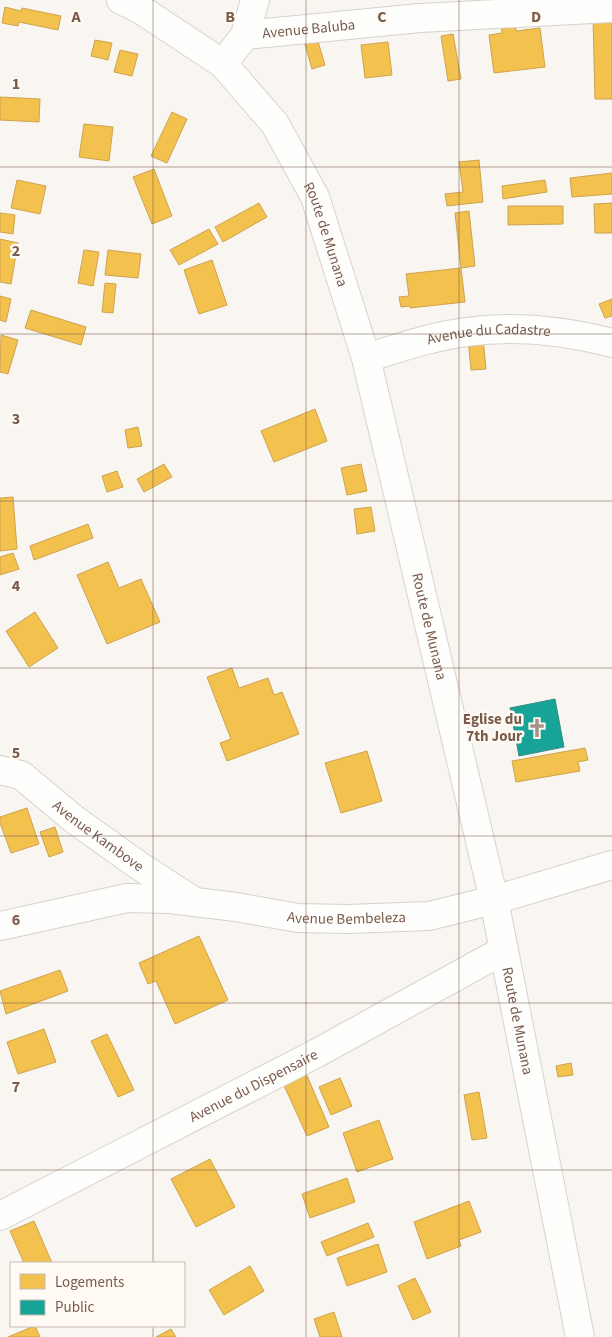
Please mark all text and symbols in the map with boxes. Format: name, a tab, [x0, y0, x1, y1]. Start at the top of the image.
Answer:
text: A	[70, 6, 81, 28]
text: B	[225, 6, 235, 28]
text: C	[377, 6, 387, 28]
text: D	[531, 6, 541, 28]
street label: Avenue Baluba	[261, 14, 356, 44]
text: 1	[12, 73, 20, 95]
street label: Route de Munana	[298, 178, 353, 289]
text: 2	[12, 240, 20, 262]
street label: Avenue du Cadastre	[425, 318, 552, 350]
text: 3	[12, 408, 20, 430]
street label: Route de Munana	[407, 571, 452, 682]
text: 4	[12, 575, 21, 597]
place label: Eglise du 7th Jour	[463, 709, 522, 747]
church icon: Eglise du 7th Jour	[526, 717, 548, 739]
text: 5	[12, 742, 20, 764]
street label: Avenue Kambove	[48, 795, 148, 877]
street label: Avenue Bembeleza	[285, 906, 406, 930]
text: 6	[12, 909, 20, 931]
street label: Route de Munana	[497, 965, 539, 1076]
street label: Avenue du Dispensaire	[185, 1044, 321, 1128]
text: 7	[12, 1076, 20, 1098]
legend	[10, 1262, 185, 1327]
text: Logements	[55, 1272, 124, 1293]
text: Public	[55, 1297, 94, 1318]

